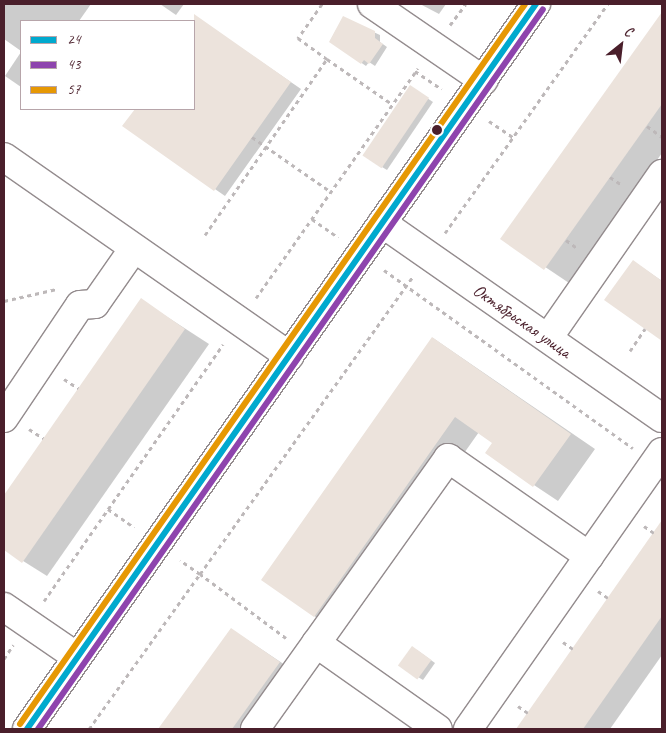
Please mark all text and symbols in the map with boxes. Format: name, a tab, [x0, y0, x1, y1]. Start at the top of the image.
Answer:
legend	[20, 20, 195, 110]
north arrow	[596, 20, 646, 70]
text: С	[621, 22, 636, 41]
text: 24	[67, 30, 81, 49]
text: 43	[67, 55, 81, 74]
text: 57	[67, 80, 81, 99]
unlabelled marker	[432, 125, 442, 135]
street label: Октябрьская улица	[468, 279, 576, 363]

